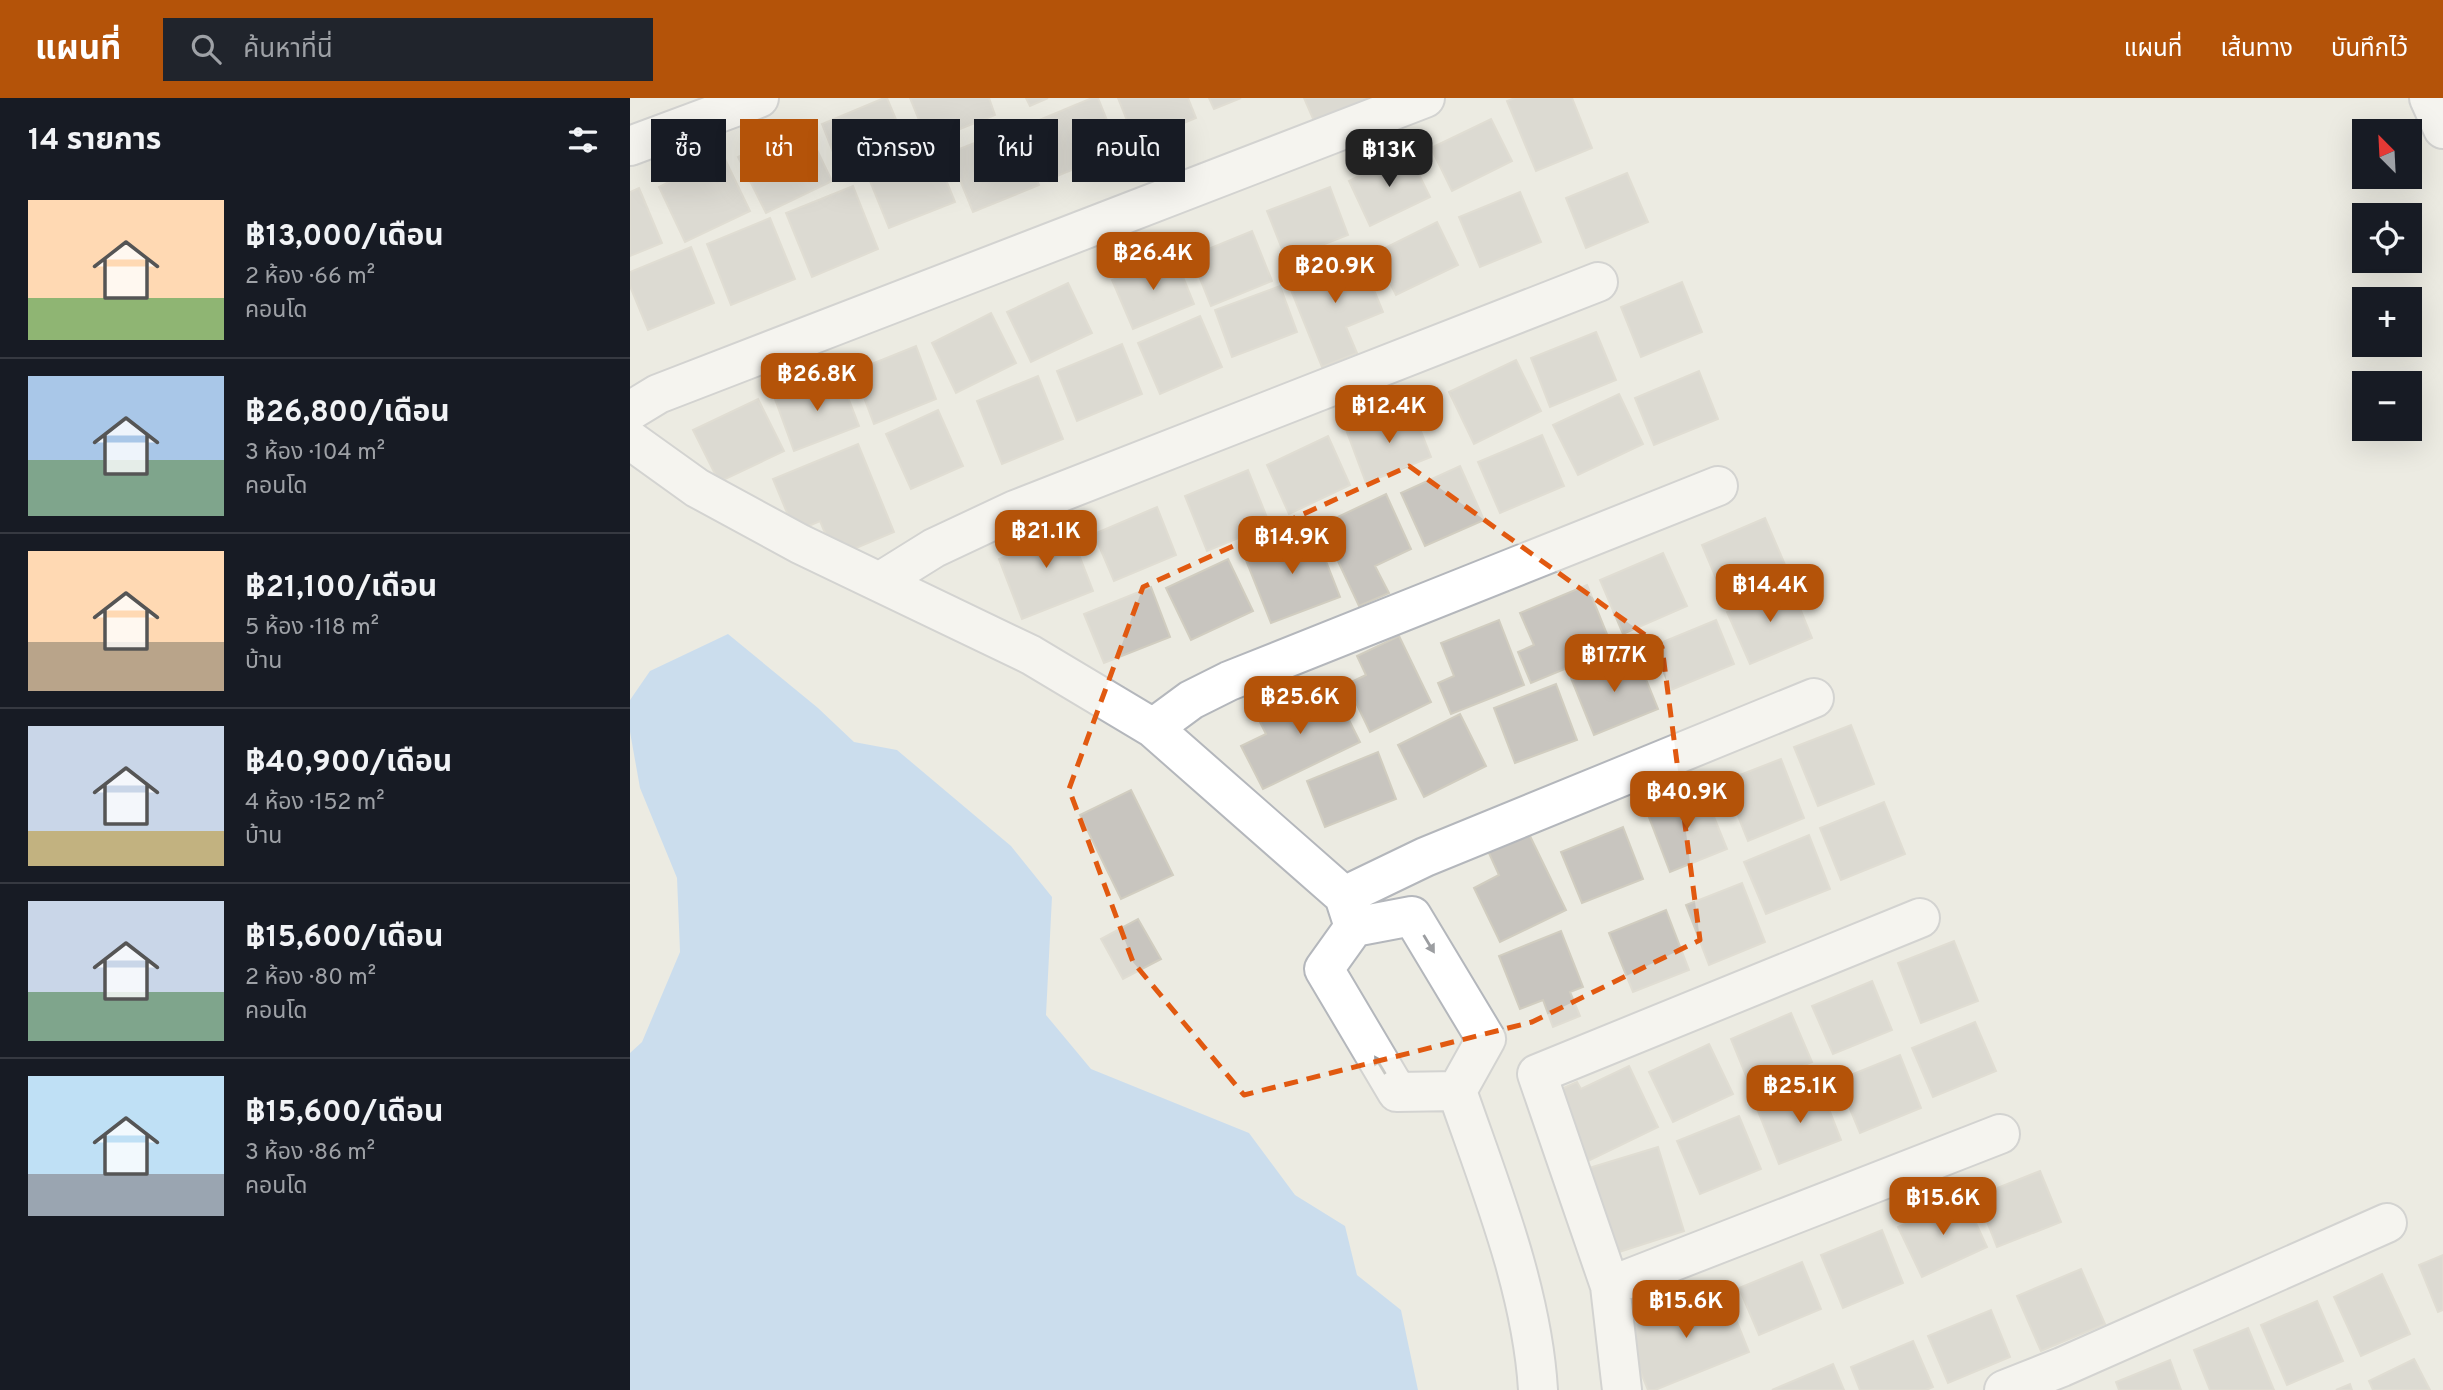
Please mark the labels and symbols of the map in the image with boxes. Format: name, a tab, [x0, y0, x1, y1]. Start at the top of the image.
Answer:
north arrow	[2352, 119, 2422, 189]
pin: ฿13K	[1348, 130, 1430, 189]
pin: ฿26.4K	[1096, 232, 1210, 292]
pin: ฿20.9K	[1278, 246, 1392, 305]
pin: ฿26.8K	[760, 354, 874, 413]
pin: ฿12.4K	[1332, 386, 1446, 445]
pin: ฿21.1K	[989, 510, 1103, 570]
pin: ฿14.9K	[1235, 517, 1349, 576]
pin: ฿14.4K	[1713, 564, 1827, 624]
pin: ฿17.7K	[1557, 634, 1671, 694]
pin: ฿25.6K	[1243, 676, 1357, 736]
pin: ฿40.9K	[1630, 772, 1744, 831]
one-way arrow	[1423, 935, 1436, 954]
one-way arrow	[1374, 1055, 1387, 1074]
pin: ฿25.1K	[1743, 1066, 1857, 1125]
pin: ฿15.6K	[1886, 1178, 2000, 1237]
pin: ฿15.6K	[1629, 1280, 1743, 1340]

